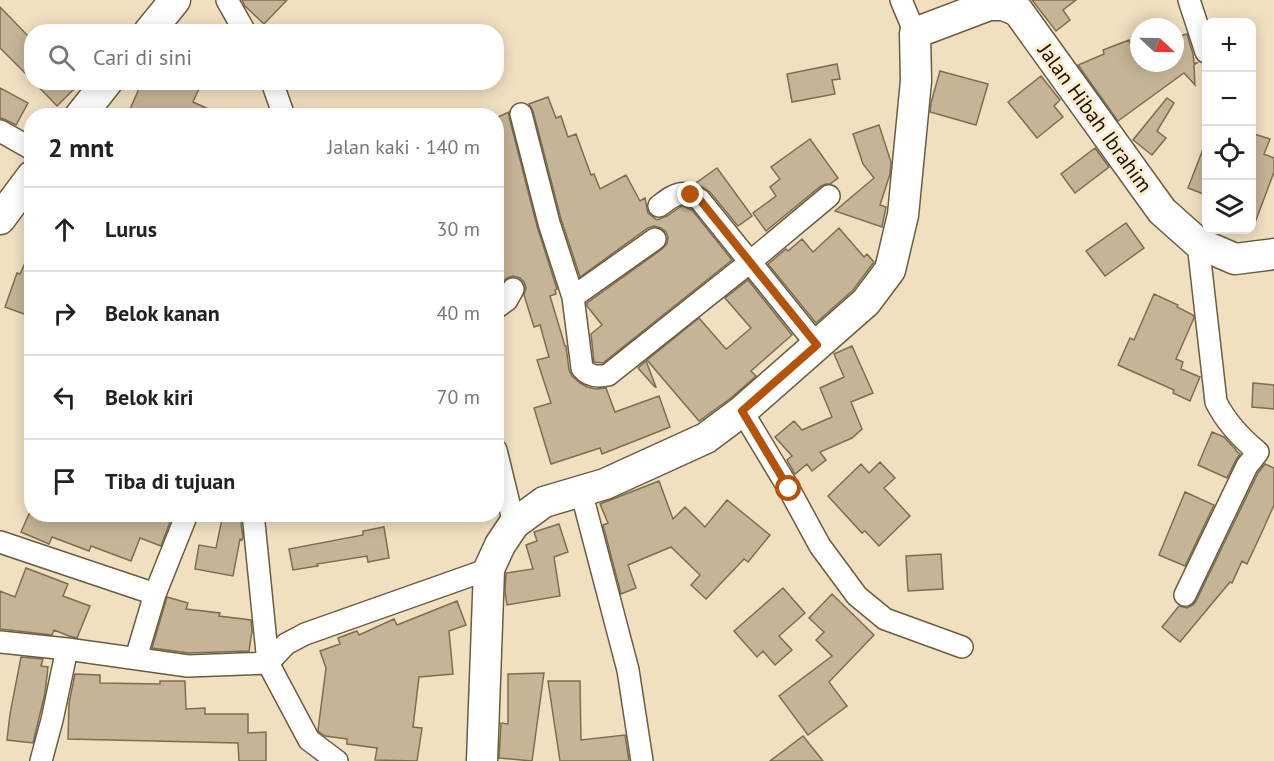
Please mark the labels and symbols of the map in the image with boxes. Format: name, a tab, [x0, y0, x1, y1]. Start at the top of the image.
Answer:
north arrow	[1130, 18, 1184, 72]
street label: Jalan Hibah Ibrahim	[1032, 37, 1159, 198]
route end	[677, 181, 703, 207]
route start	[775, 475, 801, 501]

